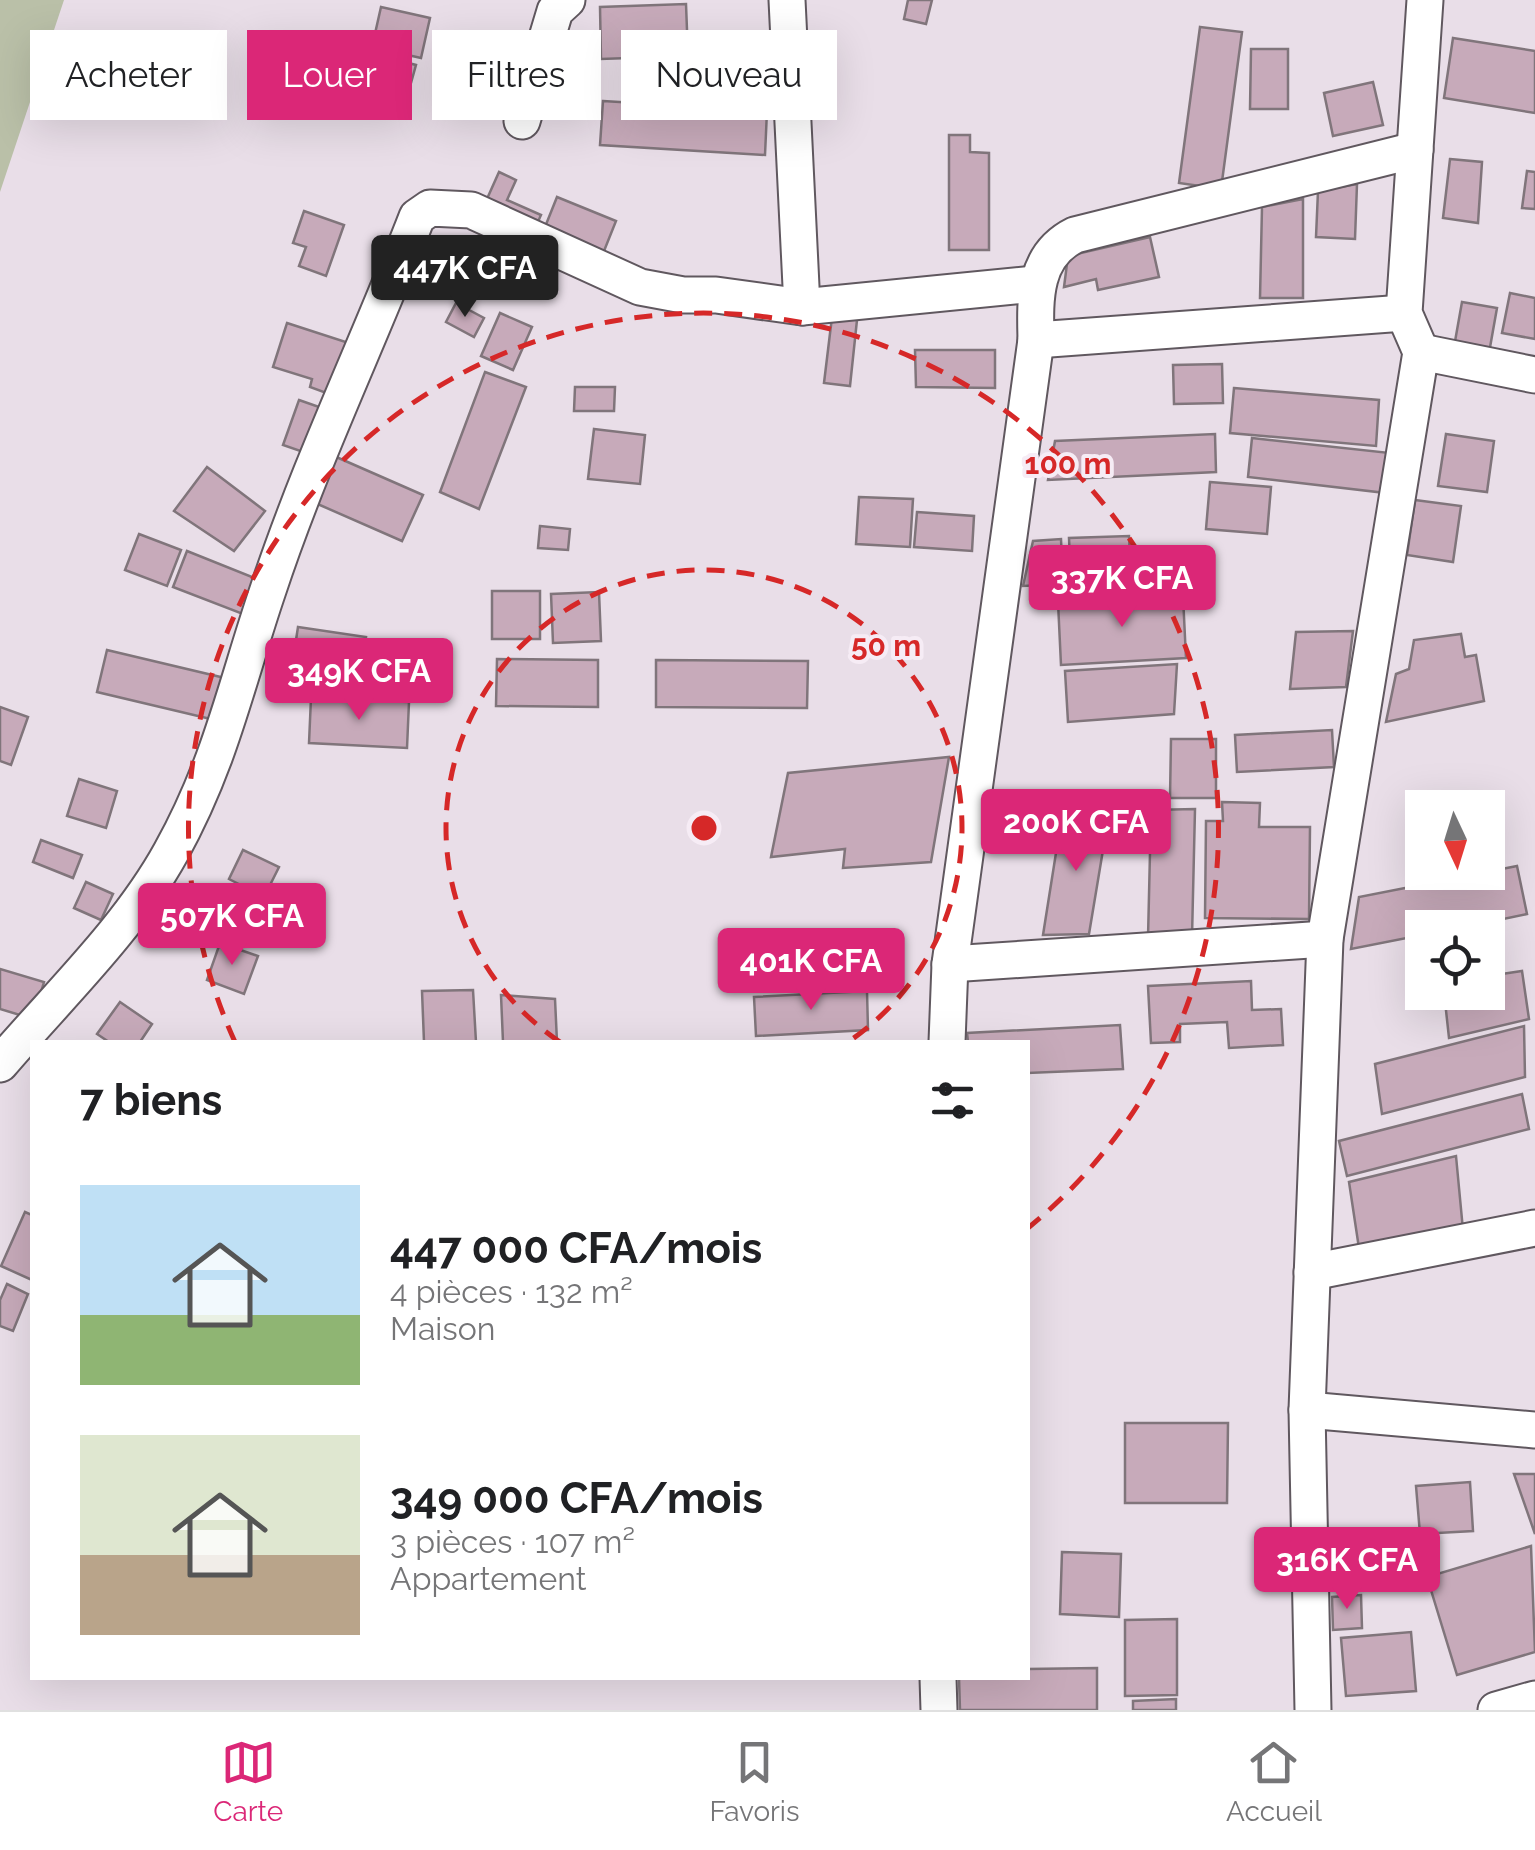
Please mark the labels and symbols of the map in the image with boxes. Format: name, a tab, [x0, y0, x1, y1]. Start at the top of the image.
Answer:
pin: 447K CFA	[362, 235, 568, 320]
text: 100 m	[1025, 446, 1111, 481]
pin: 337K CFA	[1019, 545, 1225, 630]
text: 50 m	[851, 628, 921, 663]
pin: 349K CFA	[256, 638, 462, 723]
pin: 200K CFA	[973, 789, 1179, 874]
north arrow	[1405, 790, 1505, 890]
centre of rings	[686, 810, 722, 846]
pin: 507K CFA	[129, 883, 335, 968]
pin: 401K CFA	[708, 928, 914, 1013]
pin: 316K CFA	[1244, 1527, 1450, 1612]

